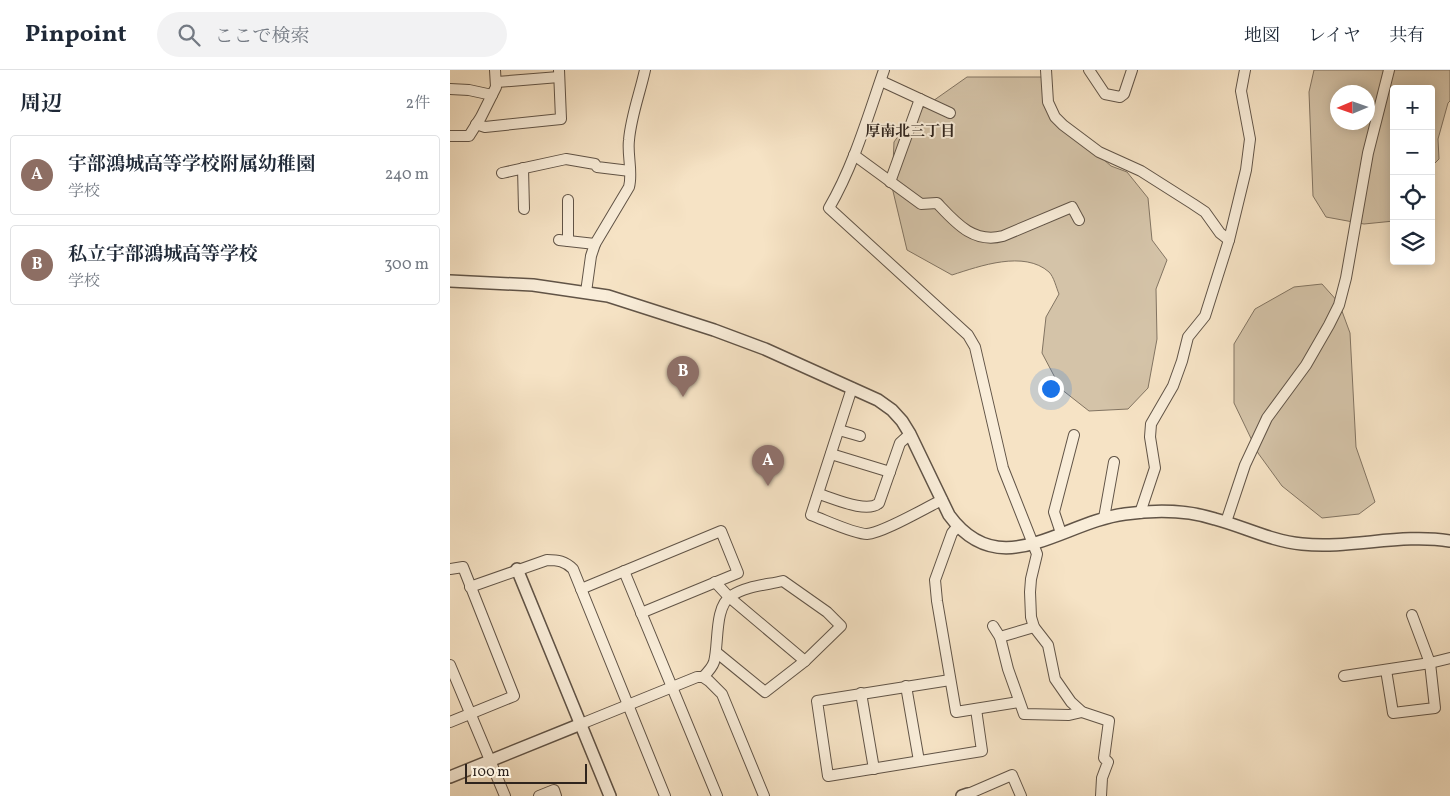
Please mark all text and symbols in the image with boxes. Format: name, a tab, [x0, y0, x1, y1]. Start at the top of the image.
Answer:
search box	[157, 12, 507, 57]
text: Pinpoint	[25, 18, 127, 52]
icon: search	[175, 21, 203, 49]
text: ここで検索	[215, 24, 310, 50]
text: 地図	[1244, 24, 1280, 49]
text: レイヤ	[1308, 24, 1361, 49]
text: 共有	[1389, 24, 1425, 49]
north arrow	[1330, 85, 1375, 130]
map controls	[1390, 85, 1435, 265]
button: +	[1390, 85, 1435, 130]
text: 周辺	[20, 90, 62, 119]
text: 2件	[405, 93, 430, 115]
district label: 厚南北三丁目	[865, 122, 955, 143]
button: −	[1390, 130, 1435, 175]
text: 宇部鴻城高等学校附属幼稚園	[68, 152, 315, 178]
text: A	[31, 164, 43, 186]
text: 240 m	[385, 164, 429, 186]
button: locate	[1390, 175, 1435, 220]
text: 学校	[68, 181, 100, 203]
button: layers	[1390, 220, 1435, 265]
text: 私立宇部鴻城高等学校	[68, 242, 258, 268]
text: B	[32, 254, 42, 276]
text: 300 m	[384, 254, 429, 276]
text: 学校	[68, 271, 100, 293]
pin: B	[667, 356, 699, 397]
your location	[1038, 376, 1064, 402]
pin: A	[752, 445, 784, 486]
scale bar	[465, 761, 588, 784]
text: 100 m	[472, 763, 510, 782]

